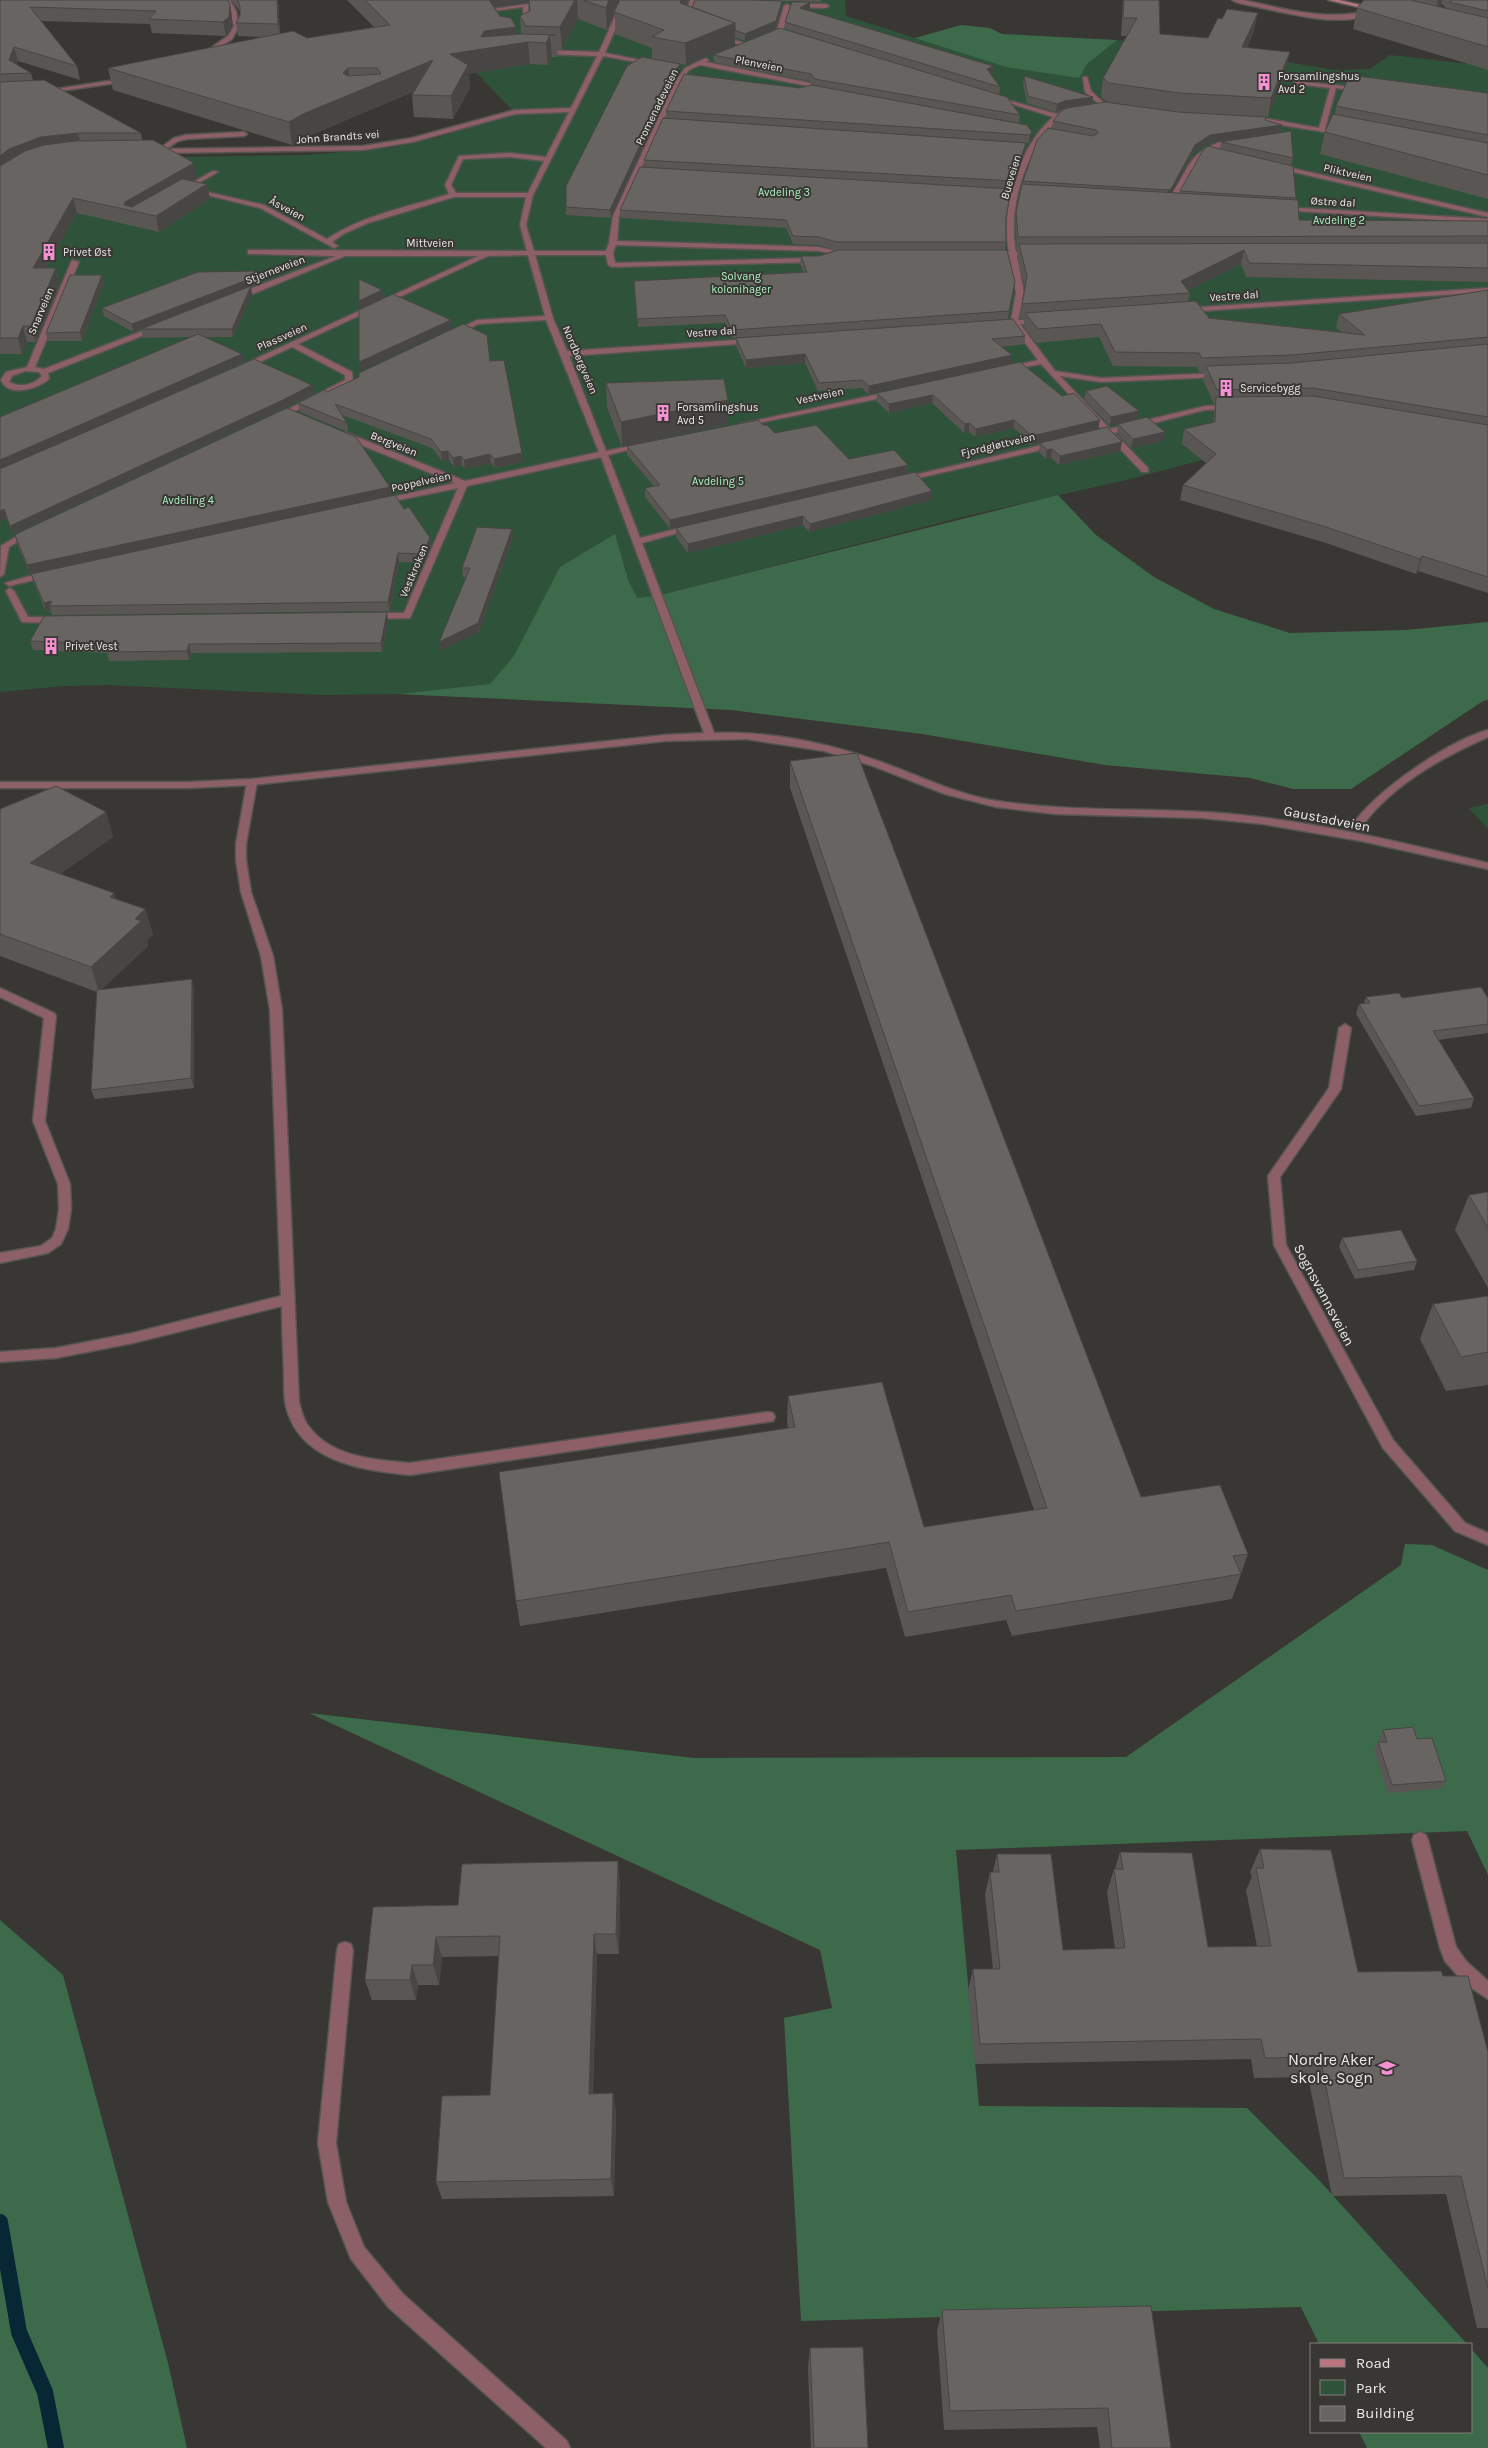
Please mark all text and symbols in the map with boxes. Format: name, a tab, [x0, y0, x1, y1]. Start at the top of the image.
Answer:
street label: Plenveien	[734, 53, 784, 75]
street label: Promenadeveien	[633, 67, 681, 147]
place label: Forsamlingshus Avd 2	[1278, 70, 1360, 96]
building icon: Forsamlingshus Avd 2	[1254, 72, 1274, 92]
street label: John Brandts vei	[296, 128, 380, 146]
street label: Bueveien	[998, 153, 1024, 201]
street label: Pliktveien	[1322, 161, 1374, 185]
park label: Avdeling 3	[758, 186, 810, 199]
street label: Åsveien	[267, 193, 308, 224]
street label: Østre dal	[1310, 194, 1356, 210]
park label: Avdeling 2	[1313, 214, 1365, 227]
street label: Mittveien	[406, 237, 454, 250]
building icon: Privet Øst	[39, 242, 59, 262]
place label: Privet Øst	[63, 246, 111, 259]
street label: Stjerneveien	[243, 253, 307, 287]
park label: Solvang kolonihager	[711, 270, 771, 296]
street label: Snarveien	[25, 285, 57, 337]
street label: Vestre dal	[1209, 288, 1259, 304]
street label: Plassveien	[255, 320, 309, 354]
street label: Nordbergveien	[560, 324, 600, 396]
street label: Vestre dal	[686, 324, 736, 340]
building icon: Servicebygg	[1216, 378, 1236, 398]
place label: Servicebygg	[1240, 382, 1301, 395]
street label: Vestveien	[795, 385, 845, 407]
place label: Forsamlingshus Avd 5	[677, 401, 759, 427]
building icon: Forsamlingshus Avd 5	[653, 403, 673, 423]
street label: Bergveien	[369, 429, 419, 459]
street label: Fjordgløttveien	[959, 430, 1037, 460]
street label: Poppelveien	[390, 469, 452, 495]
park label: Avdeling 5	[692, 475, 744, 488]
park label: Avdeling 4	[162, 494, 214, 507]
street label: Vestkroken	[397, 543, 431, 599]
building icon: Privet Vest	[41, 636, 61, 656]
place label: Privet Vest	[65, 640, 118, 653]
street label: Gaustadveien	[1282, 802, 1372, 836]
street label: Sognsvannsveien	[1290, 1241, 1358, 1349]
place label: Nordre Aker skole, Sogn	[1288, 2050, 1373, 2087]
school or university icon: Nordre Aker skole, Sogn	[1377, 2058, 1397, 2078]
legend	[1310, 2343, 1473, 2433]
text: Road	[1356, 2354, 1391, 2372]
text: Park	[1356, 2379, 1386, 2397]
text: Building	[1356, 2404, 1414, 2422]

